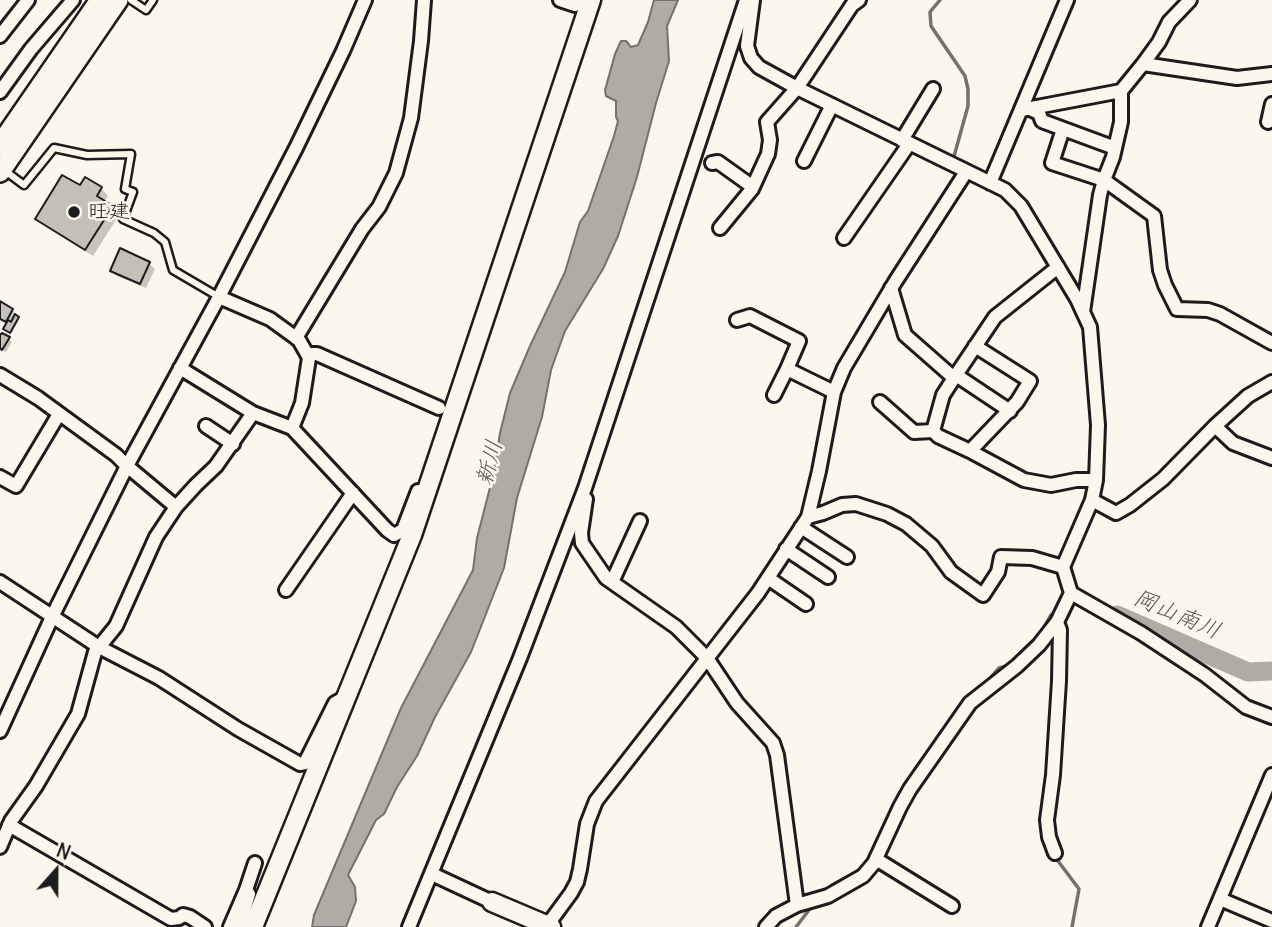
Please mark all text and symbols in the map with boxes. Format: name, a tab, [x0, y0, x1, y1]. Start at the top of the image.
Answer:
place label: 旺建	[88, 199, 130, 225]
marker: 旺建	[66, 204, 82, 220]
water label: 新川	[471, 437, 509, 489]
water label: 岡山南川	[1129, 584, 1225, 646]
north arrow	[21, 836, 91, 906]
text: N	[53, 838, 74, 865]

